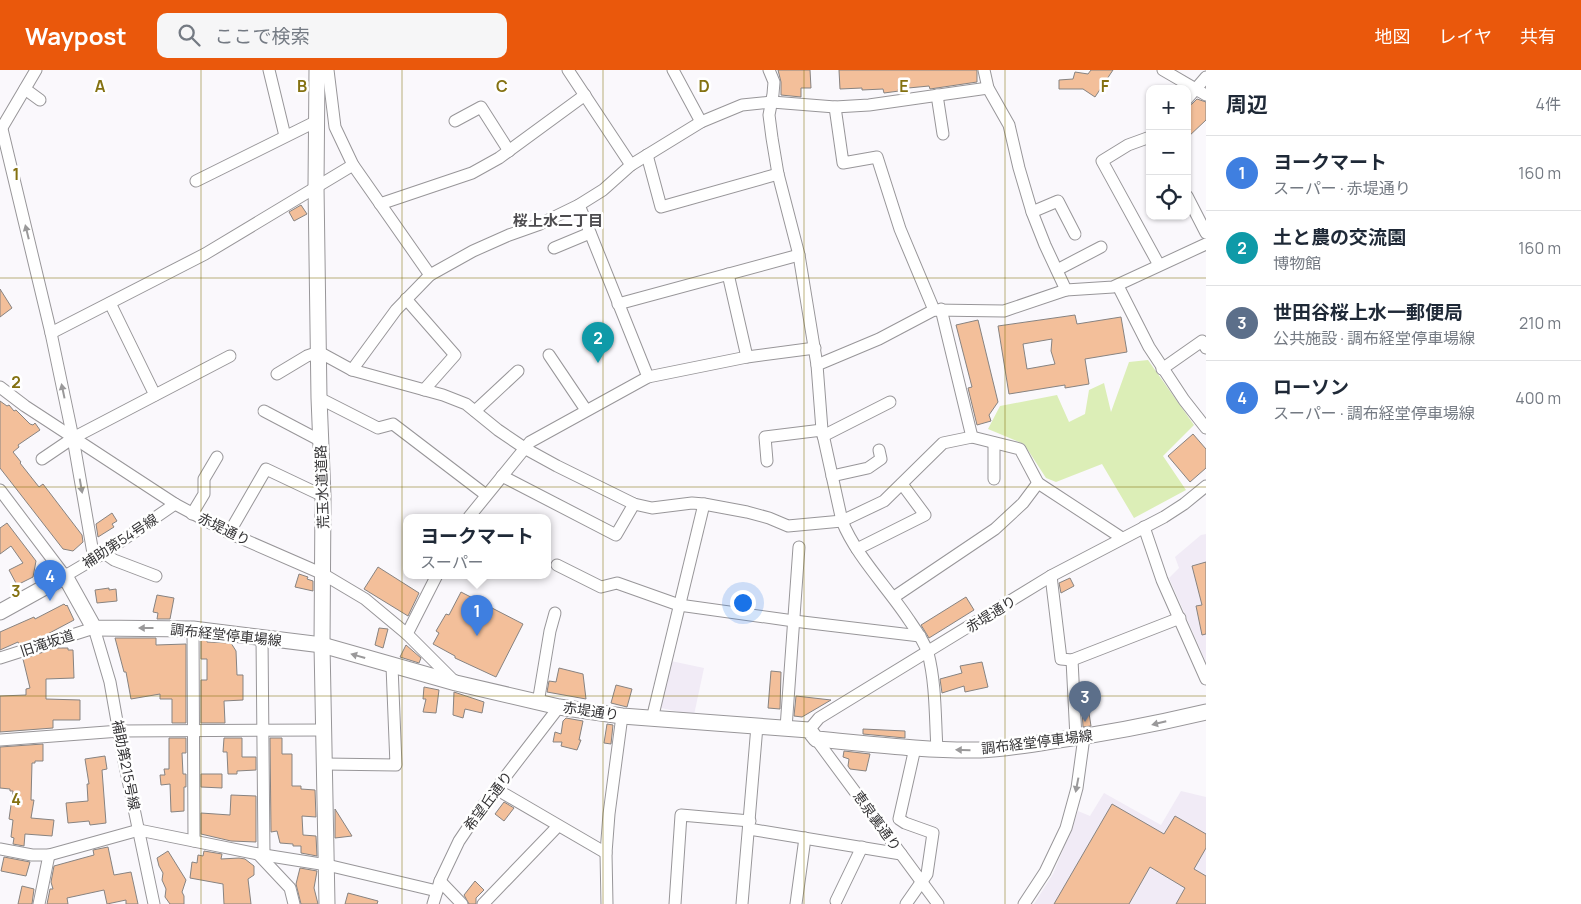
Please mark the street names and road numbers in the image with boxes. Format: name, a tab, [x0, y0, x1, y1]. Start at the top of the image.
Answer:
street label: 荒玉水道道路	[311, 445, 332, 529]
street label: 赤堤通り	[195, 508, 254, 549]
street label: 補助第54号線	[78, 509, 161, 572]
street label: 赤堤通り	[962, 591, 1020, 636]
street label: 調布経堂停車場線	[169, 619, 283, 650]
street label: 旧滝坂道	[17, 625, 76, 660]
street label: 赤堤通り	[562, 697, 620, 724]
street label: 補助第215号線	[108, 718, 145, 812]
street label: 調布経堂停車場線	[980, 725, 1094, 758]
street label: 希望丘通り	[459, 767, 516, 834]
street label: 恵泉裏通り	[849, 787, 906, 855]

